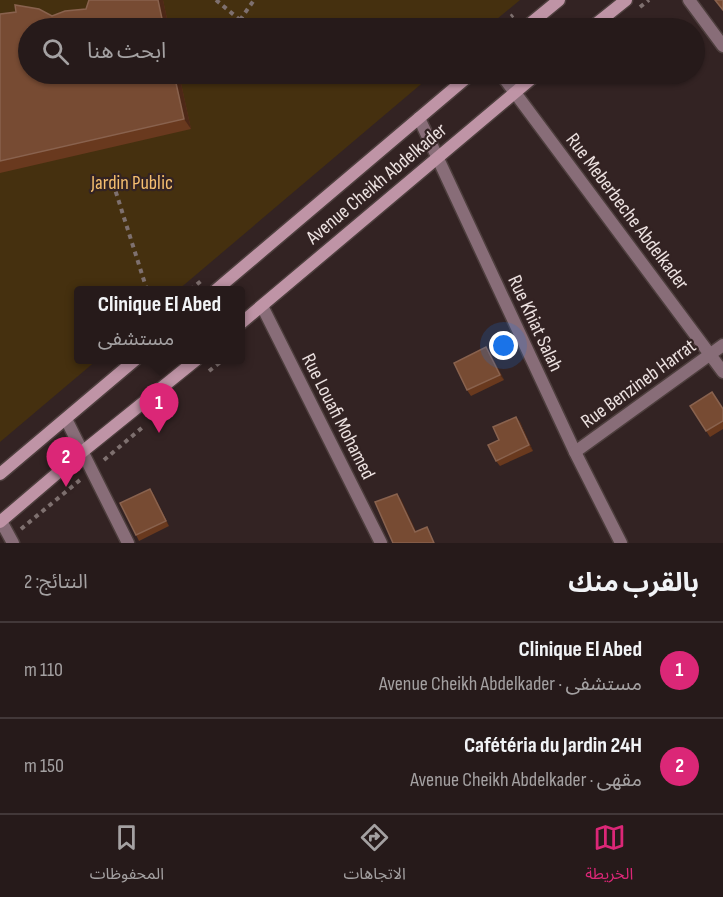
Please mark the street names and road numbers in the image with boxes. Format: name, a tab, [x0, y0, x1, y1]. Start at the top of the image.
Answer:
street label: Avenue Cheikh Abdelkader	[301, 118, 452, 250]
street label: Rue Meberbeche Abdelkader	[561, 129, 694, 295]
street label: Rue Khiat Salah	[502, 271, 568, 375]
street label: Rue Benzineb Harrat	[576, 334, 701, 434]
street label: Rue Louafi Mohamed	[296, 350, 380, 483]

